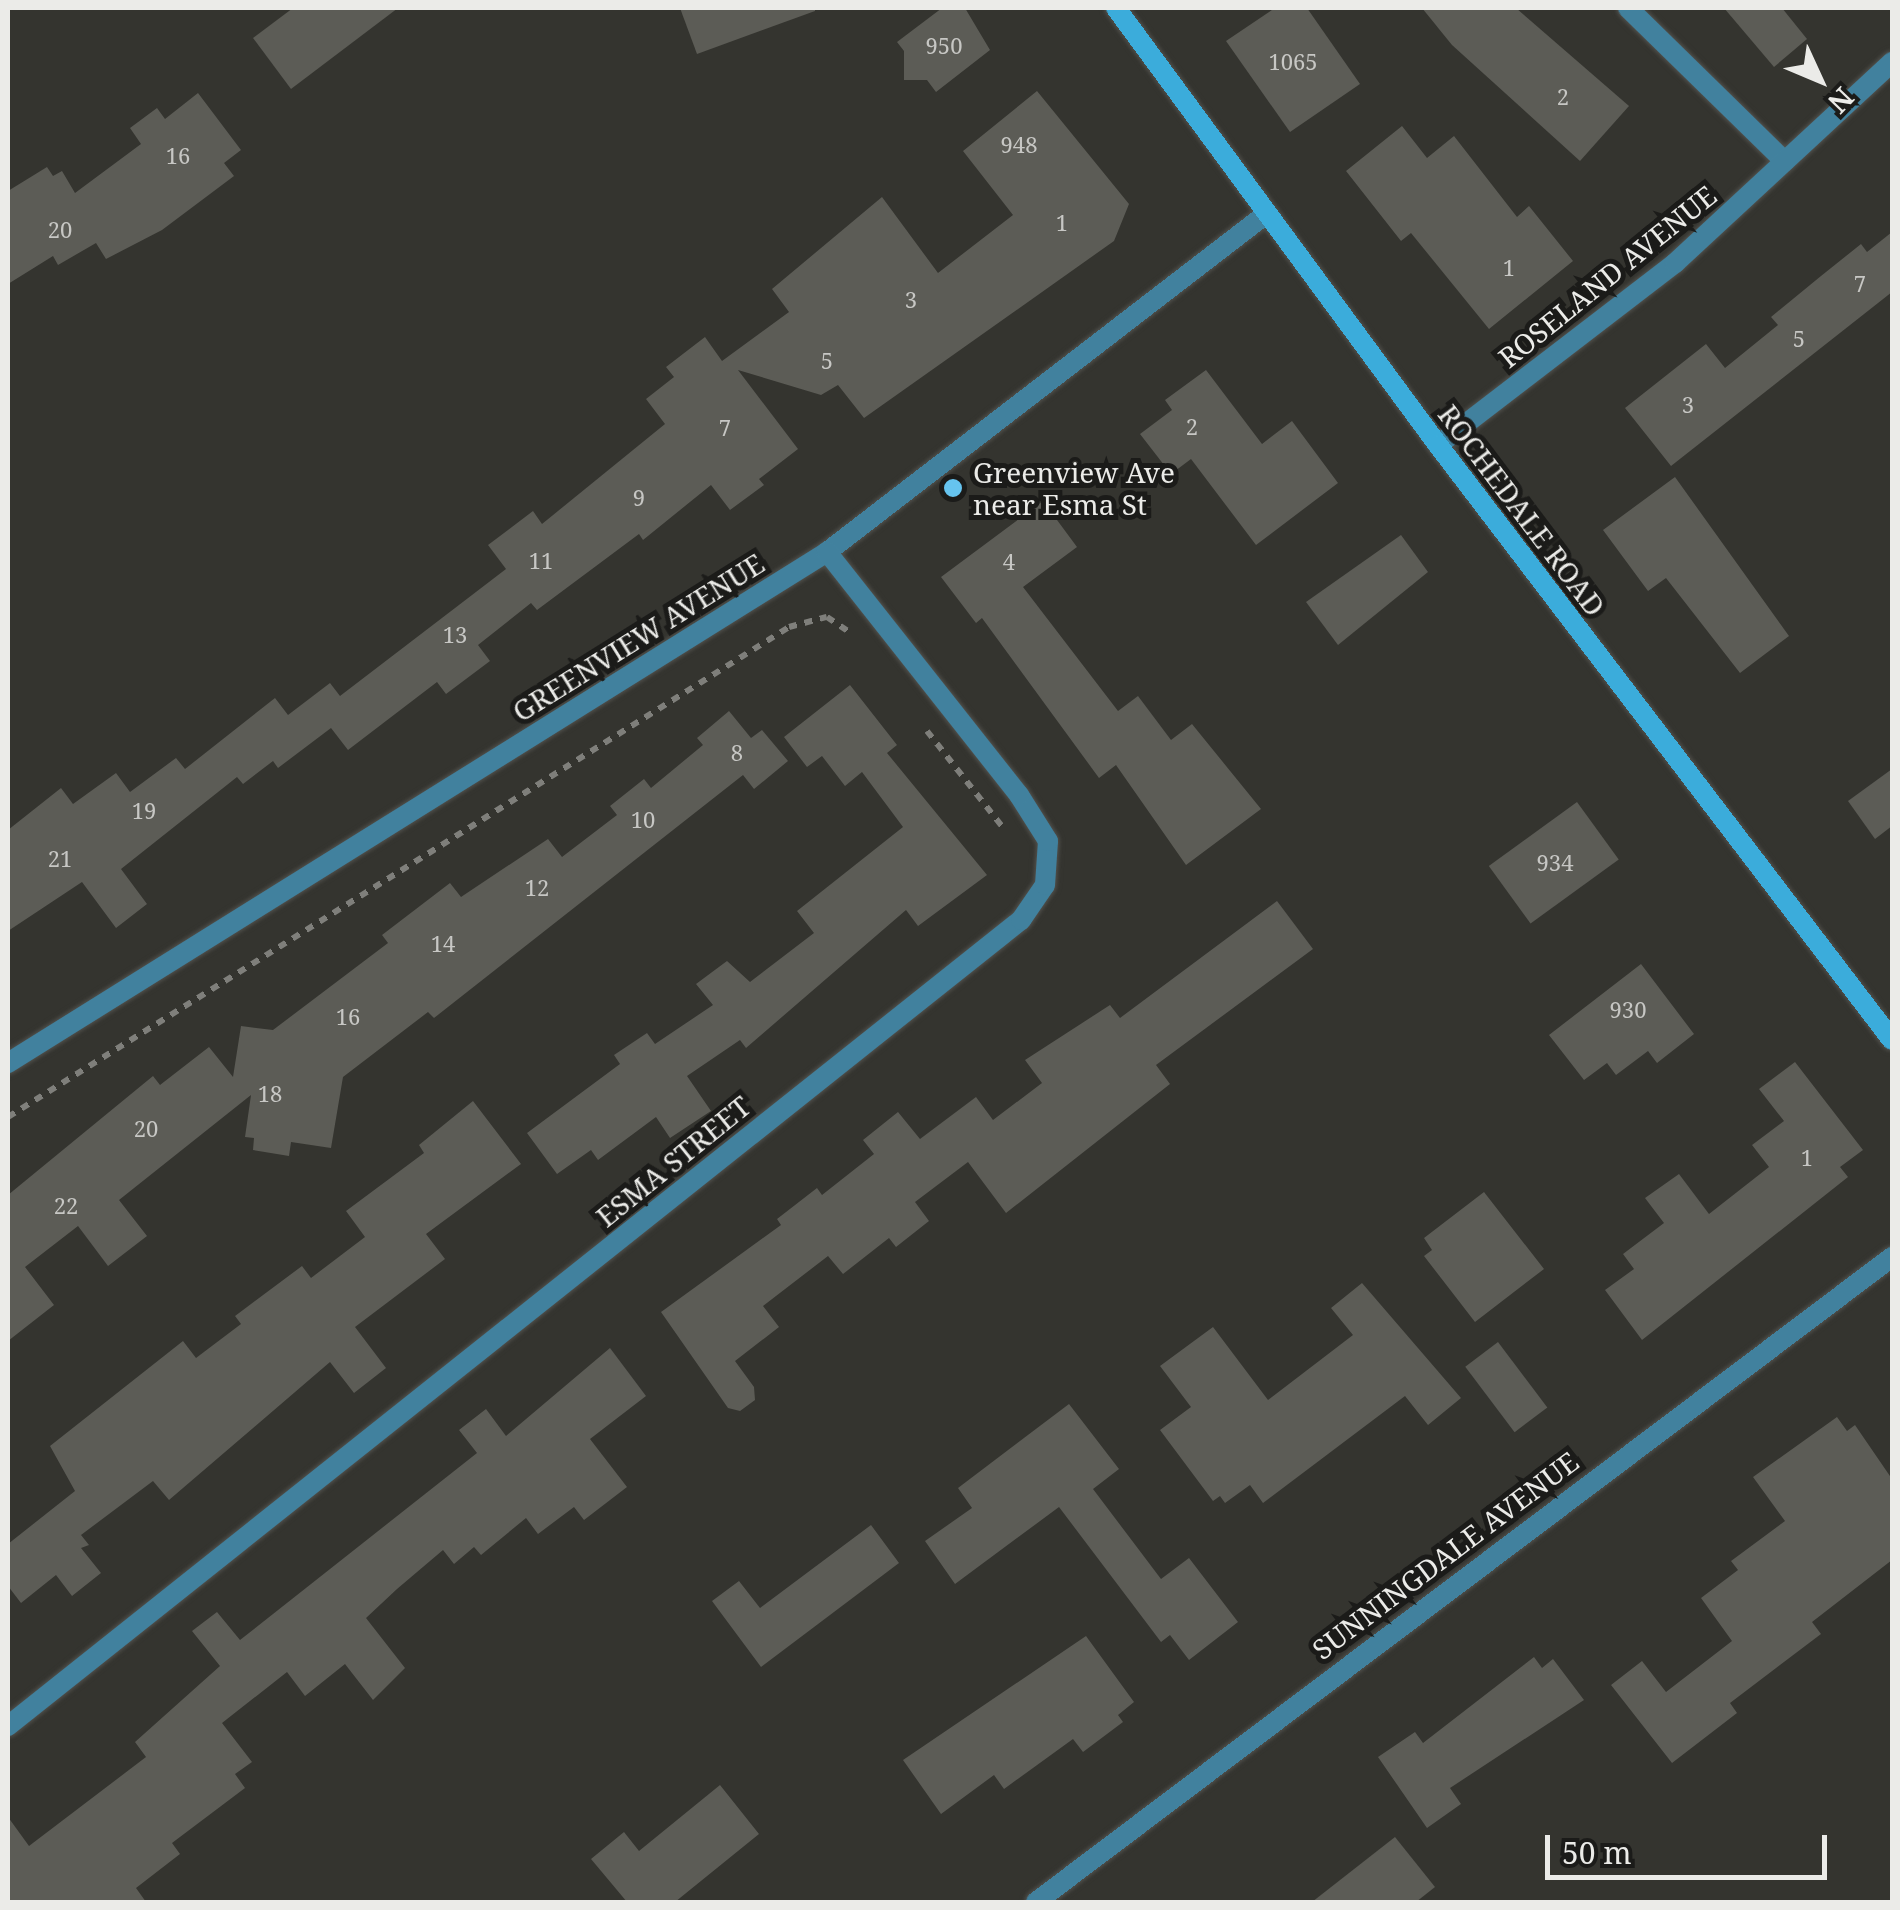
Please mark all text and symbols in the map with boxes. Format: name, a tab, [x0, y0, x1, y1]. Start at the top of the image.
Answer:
north arrow	[1770, 30, 1870, 130]
house number: 950	[926, 33, 962, 59]
house number: 1065	[1268, 49, 1318, 75]
text: N	[1820, 80, 1863, 122]
house number: 2	[1557, 84, 1569, 110]
house number: 948	[1001, 132, 1037, 158]
house number: 16	[166, 143, 190, 169]
street label: ROSELAND AVENUE	[1491, 178, 1723, 374]
house number: 1	[1056, 210, 1068, 236]
house number: 20	[48, 217, 72, 243]
house number: 1	[1503, 255, 1515, 281]
house number: 7	[1854, 271, 1866, 297]
house number: 3	[905, 287, 917, 313]
house number: 5	[1793, 326, 1805, 352]
house number: 5	[821, 348, 833, 374]
house number: 3	[1682, 392, 1694, 418]
street label: ROCHEDALE ROAD	[1432, 398, 1612, 622]
house number: 2	[1186, 414, 1198, 440]
house number: 7	[719, 415, 731, 441]
place label: Greenview Ave near Esma St	[973, 455, 1175, 521]
marker: Greenview Ave near Esma St	[942, 477, 964, 499]
house number: 9	[633, 485, 645, 511]
street label: GREENVIEW AVENUE	[506, 546, 770, 728]
house number: 11	[529, 548, 553, 574]
house number: 4	[1003, 549, 1015, 575]
house number: 13	[443, 622, 467, 648]
house number: 8	[731, 740, 743, 766]
house number: 19	[132, 798, 156, 824]
house number: 10	[631, 807, 655, 833]
house number: 21	[48, 846, 72, 872]
house number: 934	[1537, 850, 1573, 876]
house number: 12	[525, 875, 549, 901]
house number: 14	[431, 931, 455, 957]
house number: 930	[1610, 997, 1646, 1023]
house number: 16	[336, 1004, 360, 1030]
house number: 18	[258, 1081, 282, 1107]
street label: ESMA STREET	[589, 1089, 757, 1233]
house number: 20	[134, 1116, 158, 1142]
house number: 1	[1801, 1145, 1813, 1171]
house number: 22	[54, 1193, 78, 1219]
street label: SUNNINGDALE AVENUE	[1305, 1444, 1585, 1666]
scale bar	[1550, 1815, 1832, 1877]
text: 50 m	[1562, 1832, 1632, 1873]

